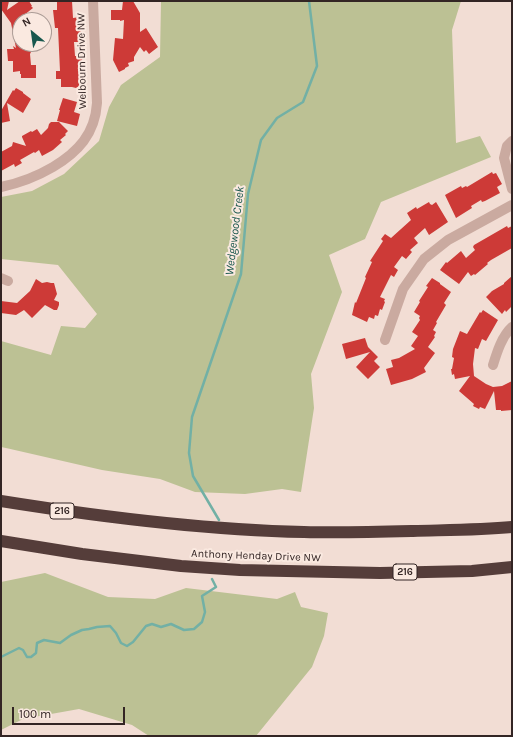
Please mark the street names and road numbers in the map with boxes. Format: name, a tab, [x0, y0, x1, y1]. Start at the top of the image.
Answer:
street label: Welbourn Drive NW	[75, 13, 89, 109]
road number: 216	[50, 503, 74, 519]
street label: Anthony Henday Drive NW	[191, 547, 321, 565]
road number: 216	[393, 564, 417, 580]

